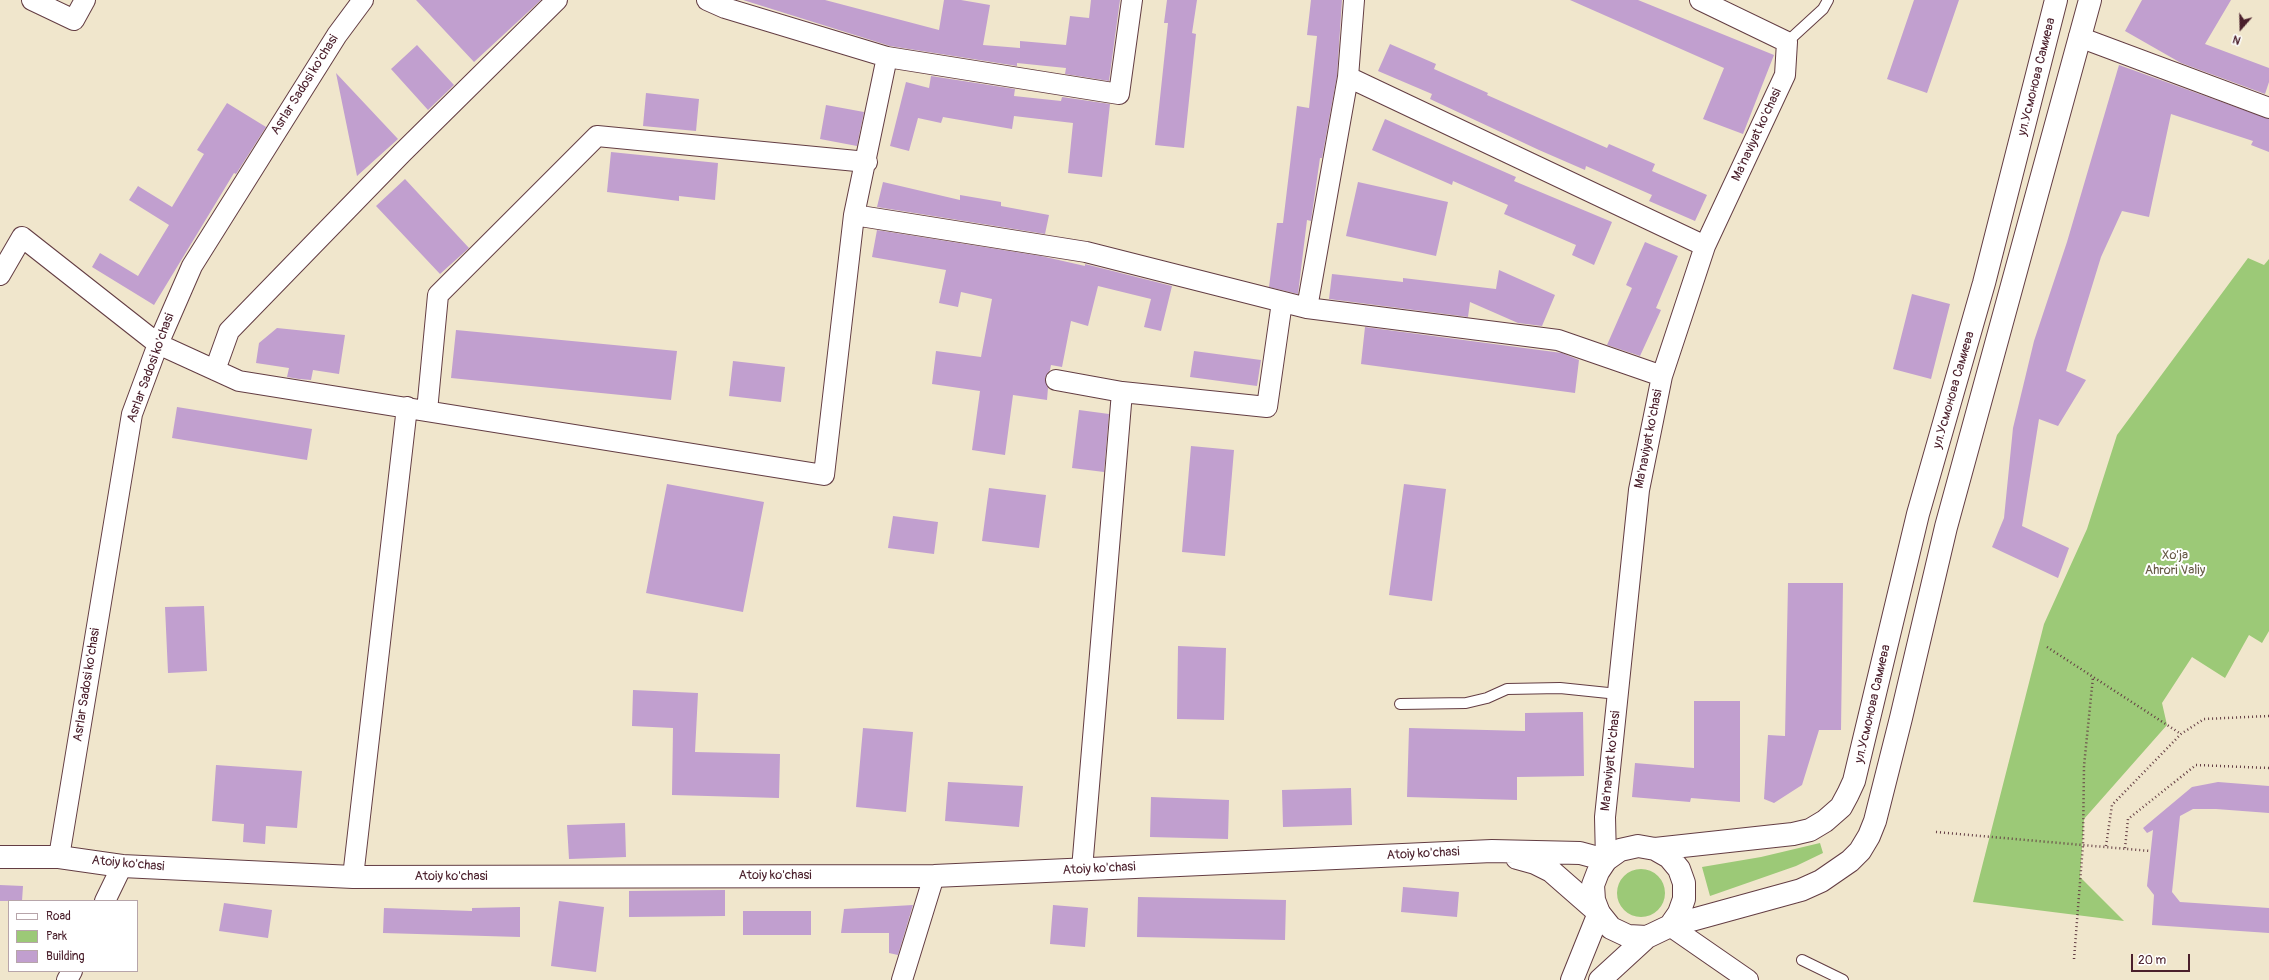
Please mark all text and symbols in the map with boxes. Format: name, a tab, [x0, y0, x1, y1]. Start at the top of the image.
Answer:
north arrow	[2221, 8, 2261, 48]
street label: ул.Усмонова Самиева	[2015, 16, 2059, 138]
street label: Asrlar Sadosi ko'chasi	[268, 32, 342, 138]
text: N	[2231, 32, 2242, 47]
street label: Ma'naviyat ko'chasi	[1729, 86, 1785, 184]
street label: Asrlar Sadosi ko'chasi	[124, 311, 178, 425]
street label: ул.Усмонова Самиева	[1930, 330, 1978, 450]
street label: Ma'naviyat ko'chasi	[1632, 388, 1666, 490]
park label: Xo'ja Ahrori Valiy	[2145, 548, 2205, 579]
street label: Asrlar Sadosi ko'chasi	[70, 627, 104, 743]
street label: ул.Усмонова Самиева	[1852, 643, 1894, 765]
street label: Ma'naviyat ko'chasi	[1598, 710, 1624, 812]
street label: Atoiy ko'chasi	[1386, 844, 1460, 864]
street label: Atoiy ko'chasi	[91, 853, 165, 875]
street label: Atoiy ko'chasi	[1062, 859, 1136, 879]
street label: Atoiy ko'chasi	[738, 868, 812, 884]
street label: Atoiy ko'chasi	[414, 869, 488, 885]
legend	[8, 900, 138, 972]
text: Road	[46, 909, 71, 924]
text: Park	[46, 929, 67, 944]
scale bar	[2133, 946, 2192, 972]
text: Building	[46, 949, 85, 964]
text: 20 m	[2138, 953, 2166, 968]

